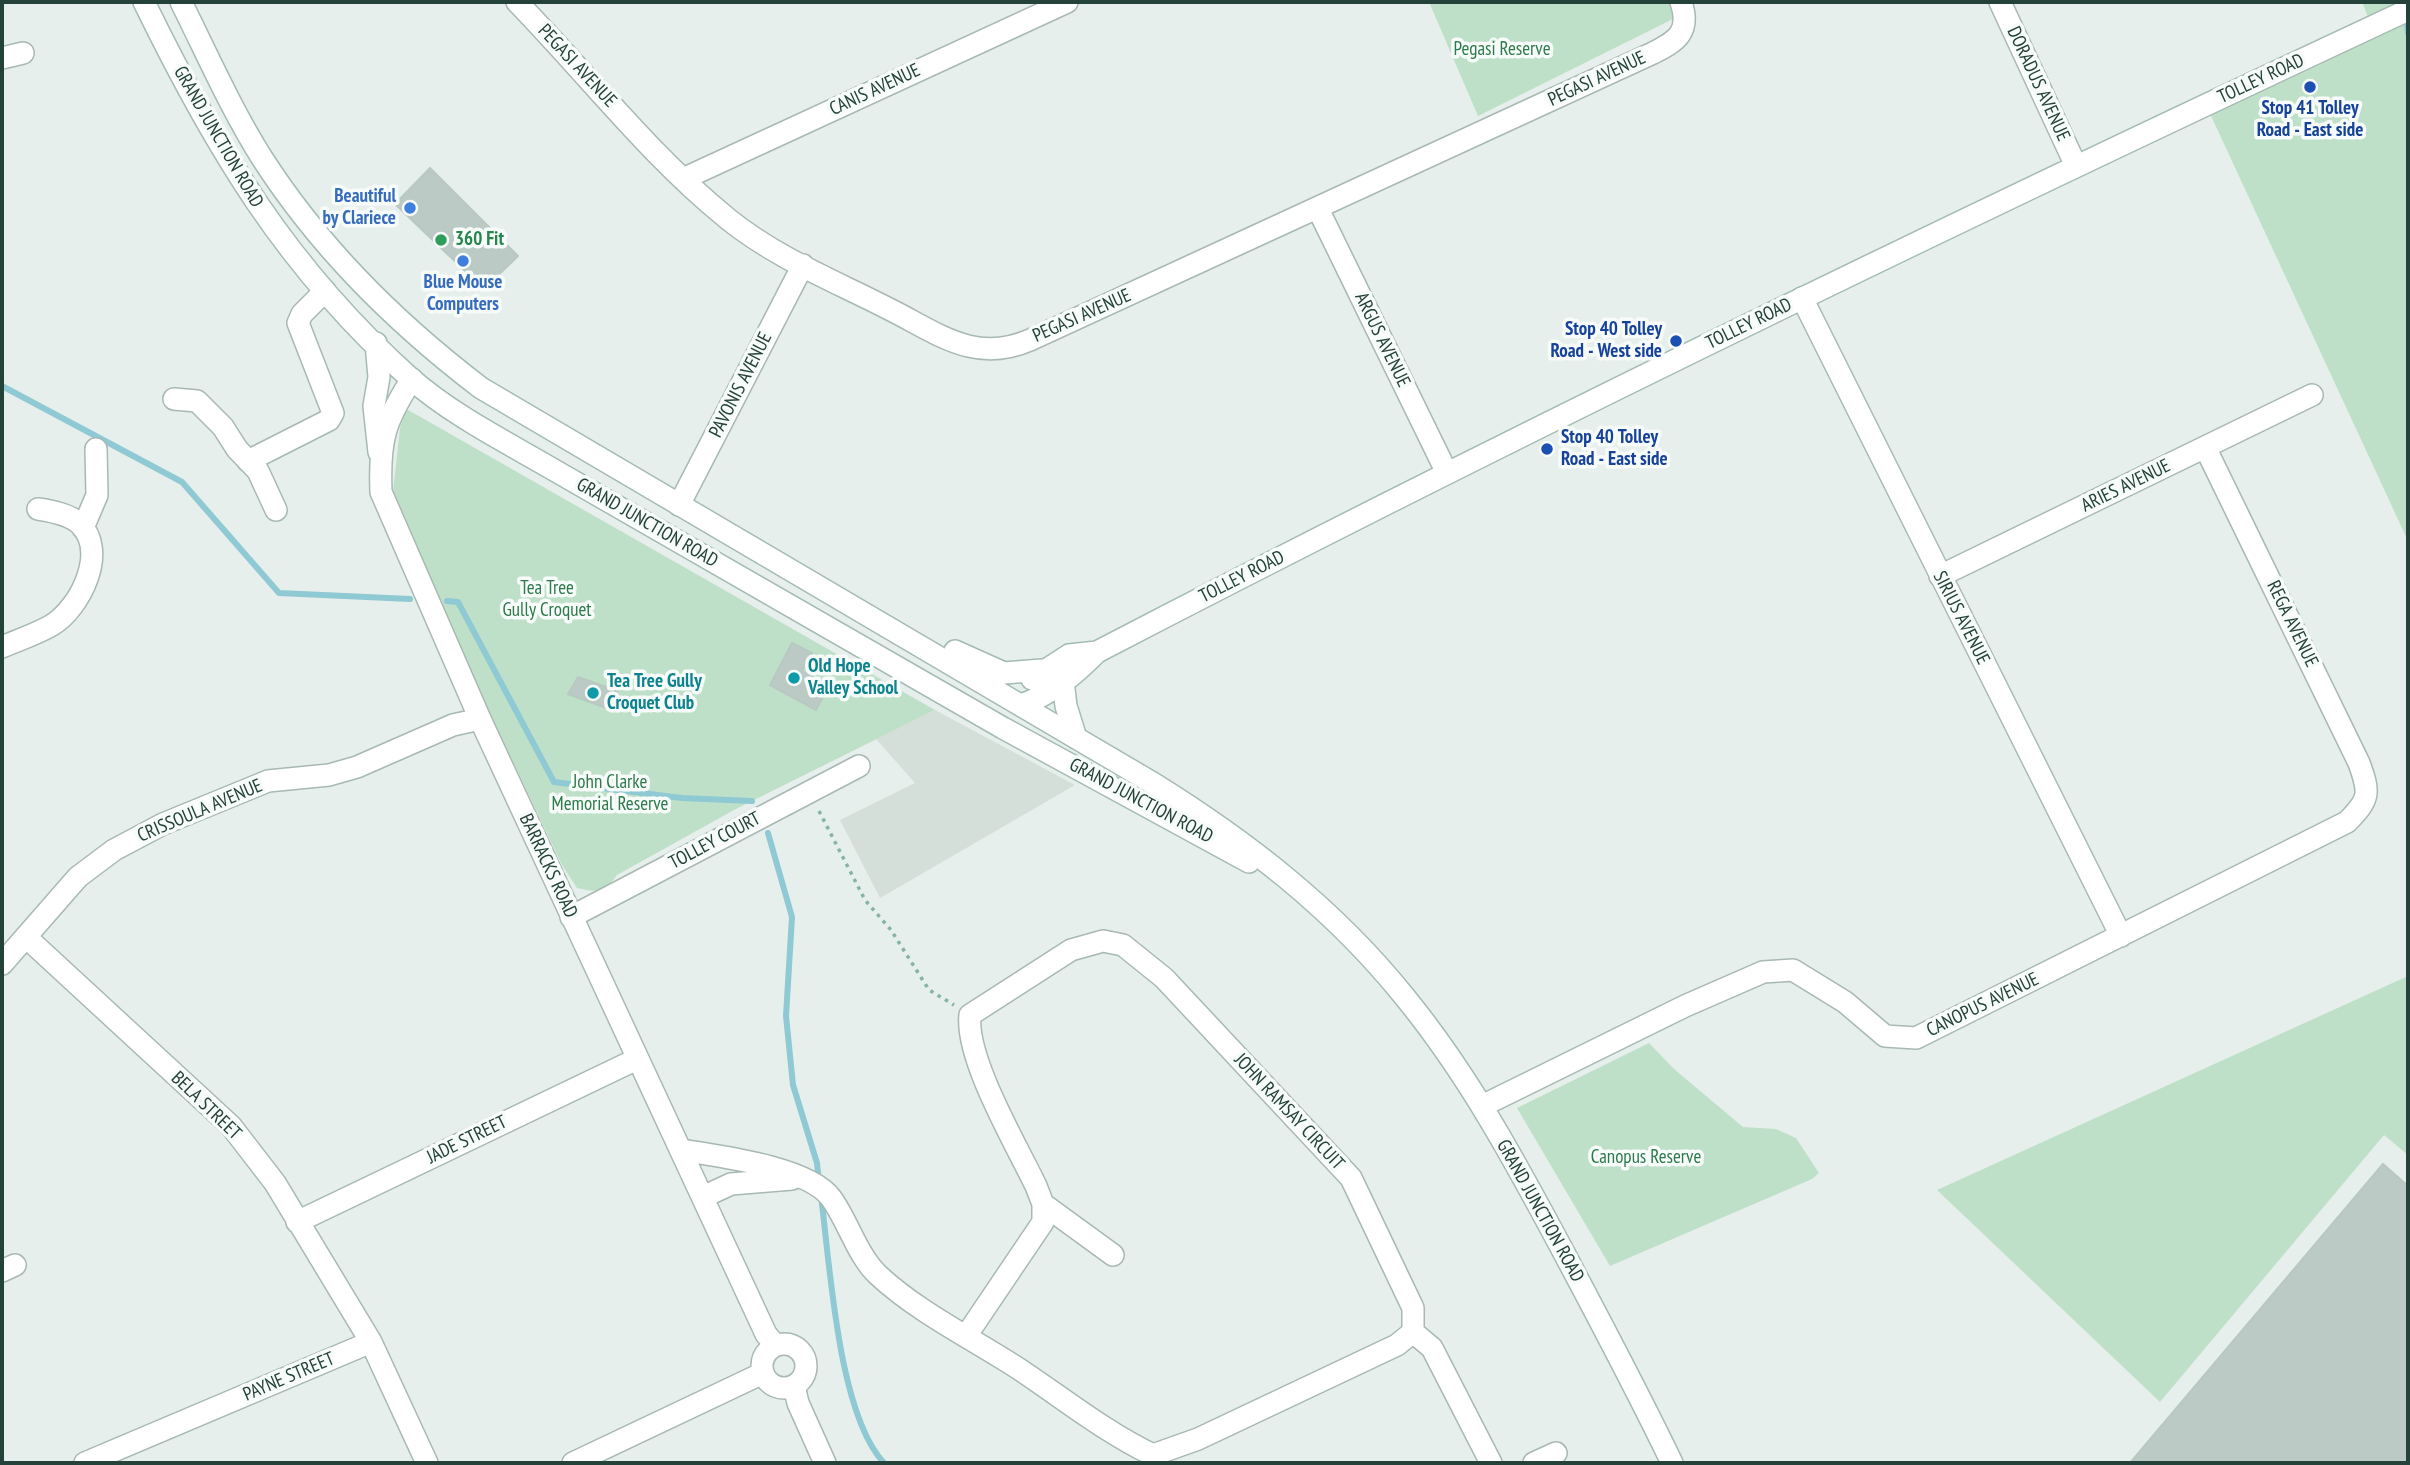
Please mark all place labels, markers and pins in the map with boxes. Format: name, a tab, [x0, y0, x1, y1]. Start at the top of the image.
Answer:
marker: Stop 41 Tolley Road - East side	[2302, 79, 2318, 95]
place label: Stop 41 Tolley Road - East side	[2257, 98, 2363, 142]
place label: Beautiful by Clariece	[323, 186, 396, 230]
marker: Beautiful by Clariece	[402, 200, 418, 216]
place label: 360 Fit	[455, 229, 504, 251]
marker: 360 Fit	[433, 232, 449, 248]
marker: Blue Mouse Computers	[455, 253, 471, 269]
place label: Blue Mouse Computers	[424, 272, 502, 316]
place label: Stop 40 Tolley Road - West side	[1551, 319, 1662, 363]
marker: Stop 40 Tolley Road - West side	[1668, 333, 1684, 349]
place label: Stop 40 Tolley Road - East side	[1561, 427, 1668, 471]
marker: Stop 40 Tolley Road - East side	[1539, 441, 1555, 457]
place label: Old Hope Valley School	[808, 656, 898, 700]
marker: Old Hope Valley School	[786, 670, 802, 686]
place label: Tea Tree Gully Croquet Club	[607, 671, 702, 715]
marker: Tea Tree Gully Croquet Club	[585, 685, 601, 701]

